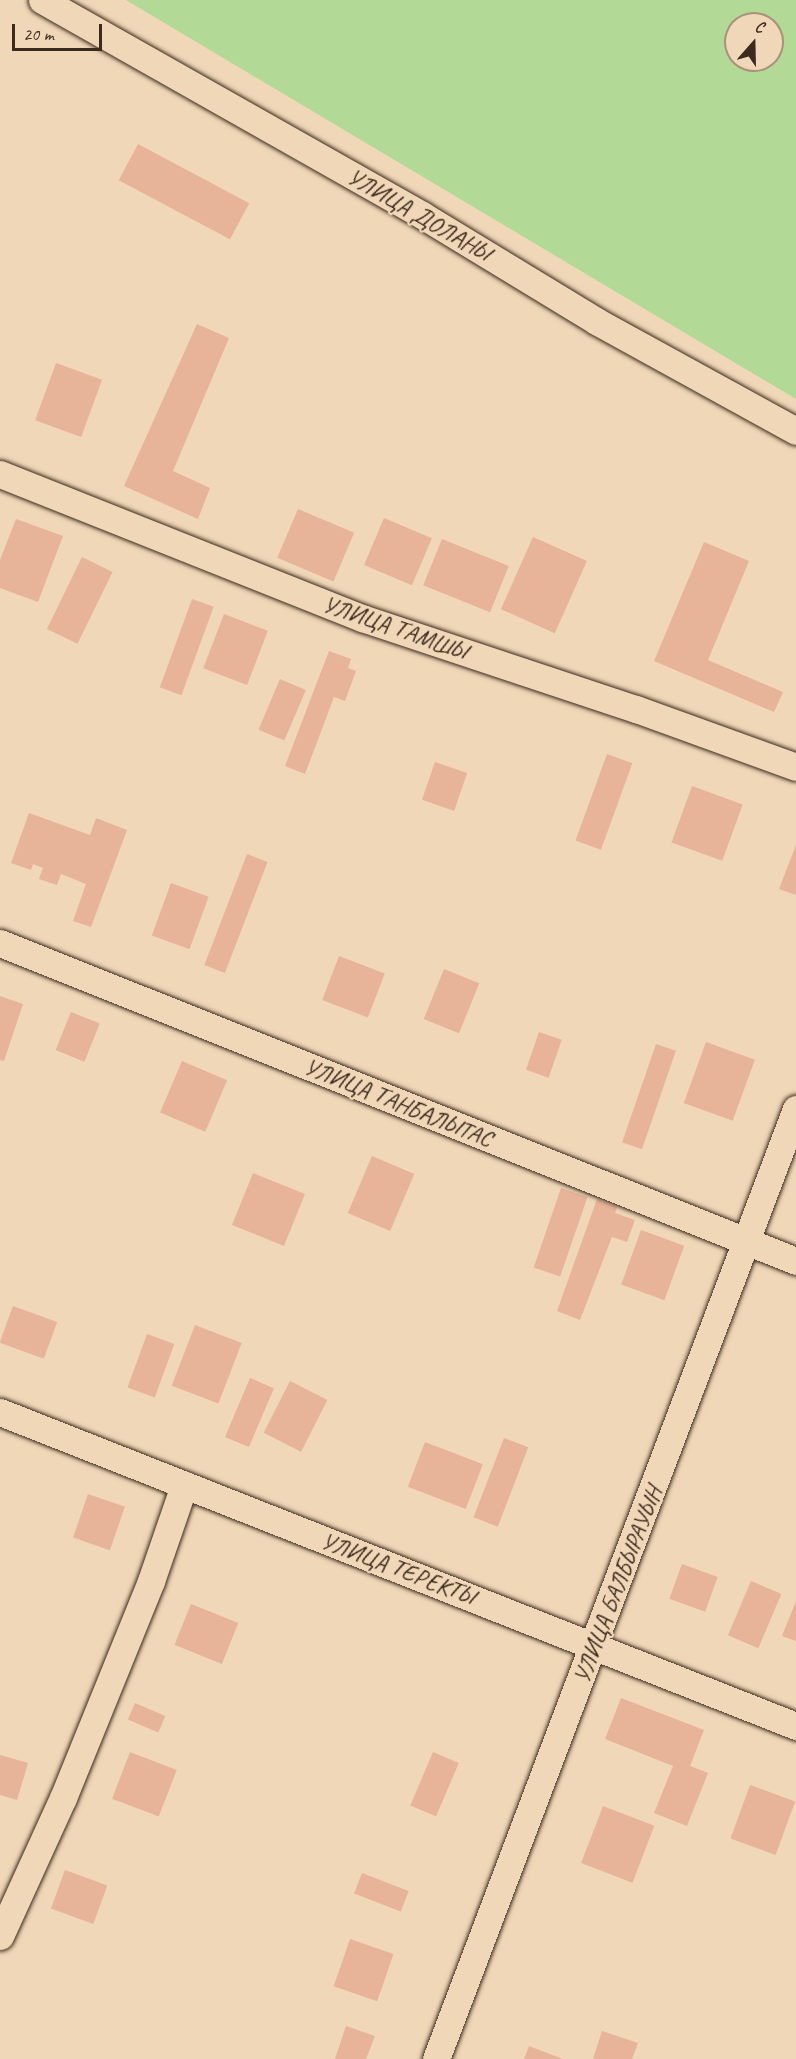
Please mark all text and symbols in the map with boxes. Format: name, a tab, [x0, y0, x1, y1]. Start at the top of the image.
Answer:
scale bar	[15, 12, 105, 50]
north arrow	[724, 12, 784, 72]
text: С	[752, 16, 767, 38]
text: 20 m	[23, 23, 54, 45]
street label: УЛИЦА ДОЛАНЫ	[343, 163, 495, 267]
street label: УЛИЦА ТАМШЫ	[320, 590, 470, 666]
street label: УЛИЦА ТАНБАЛЫТАС	[300, 1052, 496, 1154]
street label: УЛИЦА БАЛБЫРАУЫН	[568, 1483, 668, 1687]
street label: УЛИЦА ТЕРЕКТЫ	[317, 1527, 479, 1611]

